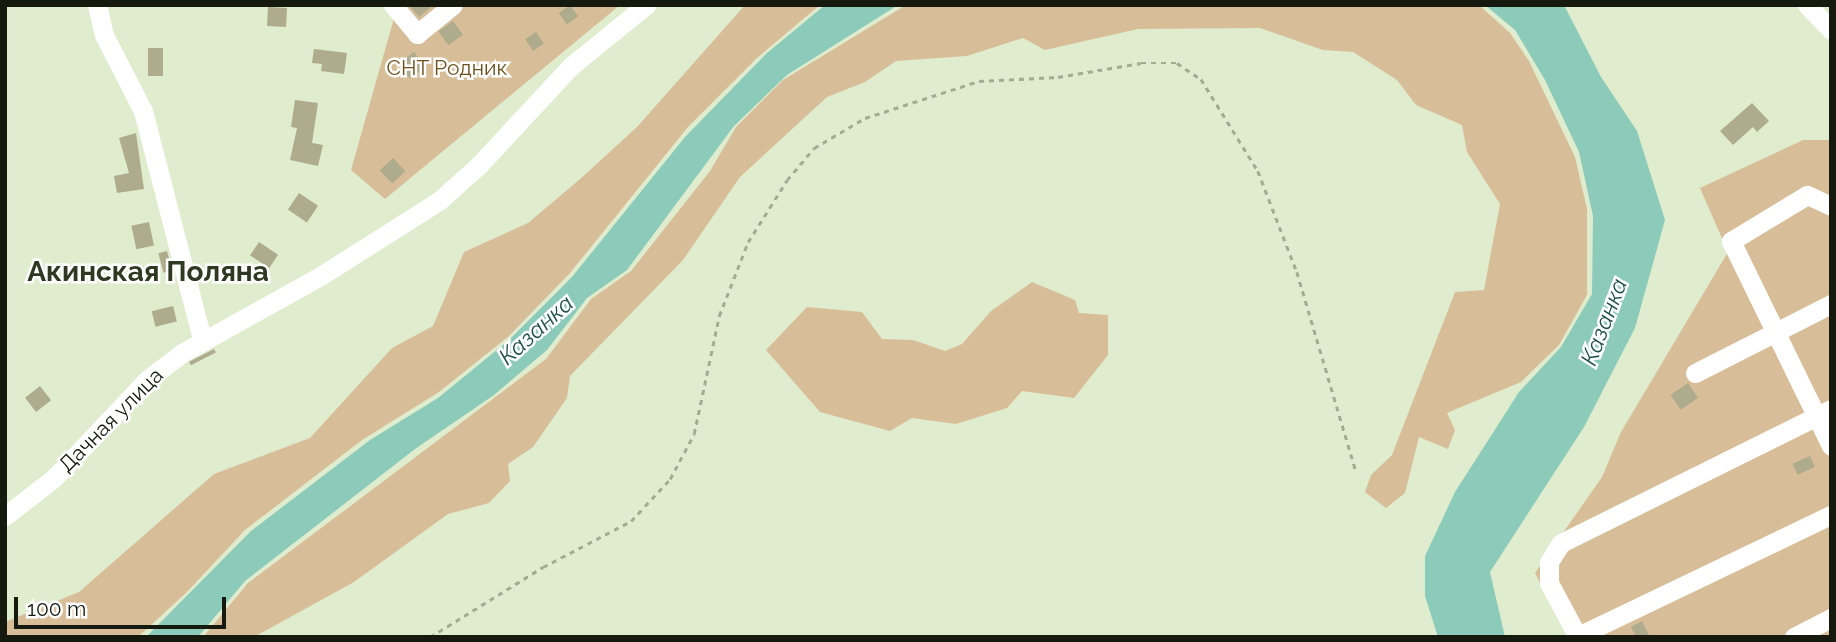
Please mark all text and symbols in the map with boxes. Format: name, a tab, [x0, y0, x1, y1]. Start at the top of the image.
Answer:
park label: СНТ Родник	[386, 55, 508, 81]
district label: Акинская Поляна	[27, 255, 269, 289]
water label: Казанка	[1575, 275, 1633, 369]
water label: Казанка	[493, 289, 579, 371]
street label: Дачная улица	[54, 363, 168, 477]
scale bar	[18, 582, 229, 626]
text: 100 m	[27, 596, 86, 621]

